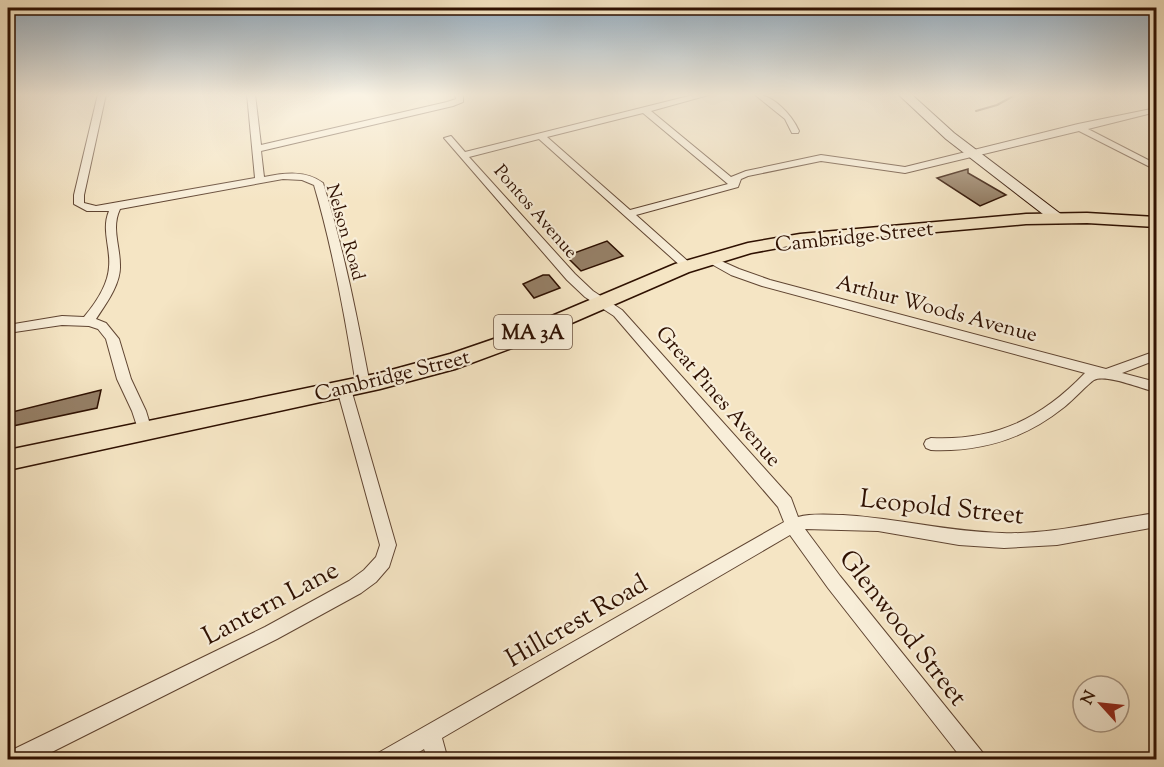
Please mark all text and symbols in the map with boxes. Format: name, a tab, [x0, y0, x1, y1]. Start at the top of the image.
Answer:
street label: Pontos Avenue	[486, 160, 583, 265]
street label: Nelson Road	[318, 181, 370, 284]
street label: Cambridge Street	[774, 215, 935, 261]
street label: Arthur Woods Avenue	[833, 269, 1040, 351]
road number: MA 3A	[494, 315, 572, 349]
street label: Great Pines Avenue	[648, 320, 787, 474]
street label: Cambridge Street	[312, 343, 473, 411]
street label: Leopold Street	[858, 481, 1026, 536]
street label: Glenwood Street	[829, 542, 975, 715]
street label: Lantern Lane	[197, 553, 346, 656]
street label: Hillcrest Road	[499, 566, 656, 678]
north arrow	[1071, 674, 1131, 734]
text: N	[1077, 687, 1103, 709]

